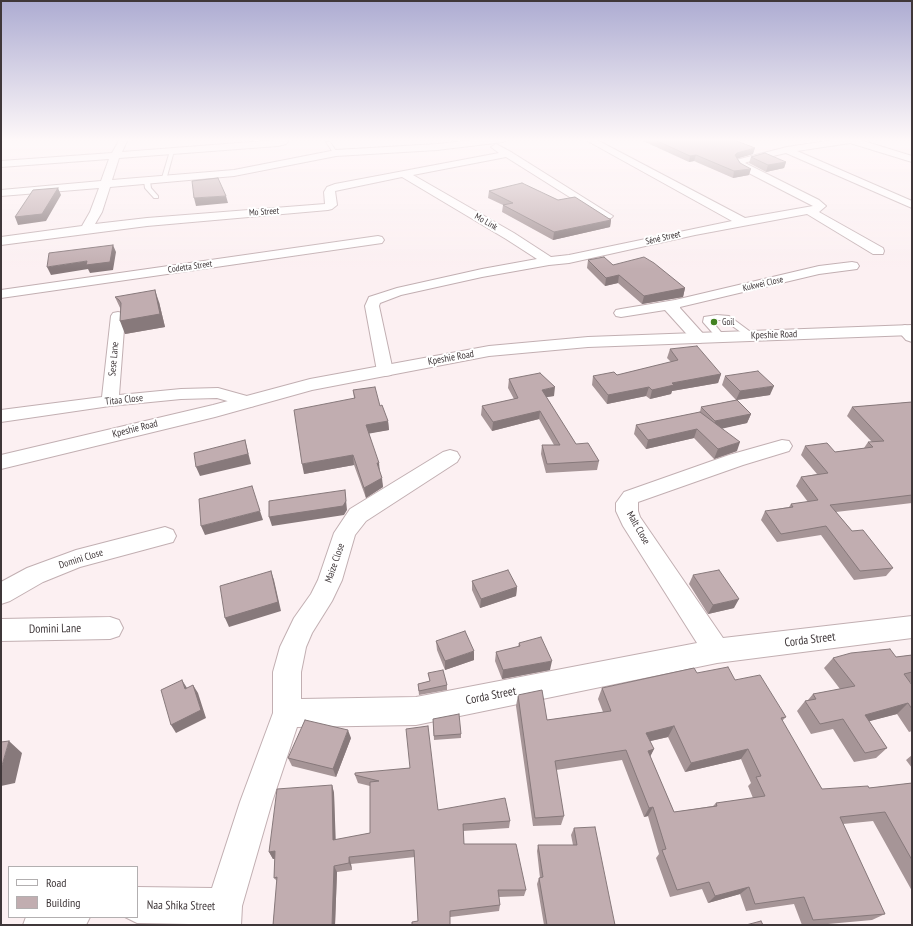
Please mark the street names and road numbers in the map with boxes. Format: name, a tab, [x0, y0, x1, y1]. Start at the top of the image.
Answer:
street label: Mo Street	[249, 206, 279, 218]
street label: Mo Link	[473, 211, 499, 233]
street label: Séné Street	[644, 229, 682, 247]
street label: Codetta Street	[167, 259, 213, 275]
street label: Kukwei Close	[742, 274, 784, 294]
street label: Kpeshie Road	[751, 328, 797, 342]
street label: Sese Lane	[107, 341, 121, 377]
street label: Kpeshie Road	[427, 348, 475, 368]
street label: Titaa Close	[104, 392, 144, 408]
street label: Kpeshie Road	[111, 418, 159, 440]
street label: Malt Close	[624, 509, 652, 547]
street label: Maize Close	[323, 542, 347, 584]
street label: Domini Close	[57, 547, 105, 571]
street label: Domini Lane	[29, 621, 81, 637]
street label: Corda Street	[784, 630, 836, 650]
street label: Corda Street	[465, 684, 517, 708]
street label: Naa Shika Street	[147, 898, 215, 914]

